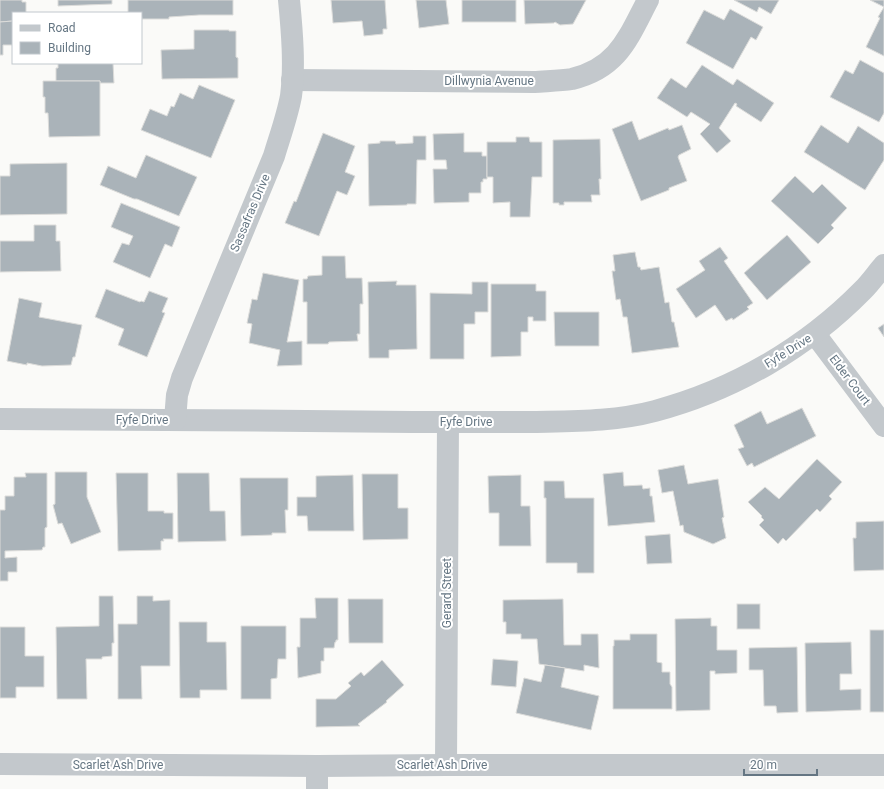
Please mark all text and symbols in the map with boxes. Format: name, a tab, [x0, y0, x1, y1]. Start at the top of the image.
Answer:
legend	[12, 12, 142, 64]
text: Road	[48, 21, 76, 35]
text: Building	[48, 41, 91, 55]
street label: Dillwynia Avenue	[444, 74, 534, 88]
street label: Sassafras Drive	[227, 172, 273, 254]
street label: Fyfe Drive	[762, 331, 814, 371]
street label: Elder Court	[827, 352, 874, 408]
street label: Fyfe Drive	[116, 413, 168, 427]
street label: Fyfe Drive	[440, 415, 492, 429]
street label: Gerard Street	[440, 558, 454, 628]
scale bar	[744, 751, 817, 777]
street label: Scarlet Ash Drive	[73, 758, 163, 772]
street label: Scarlet Ash Drive	[397, 758, 487, 772]
text: 20 m	[750, 758, 777, 772]

